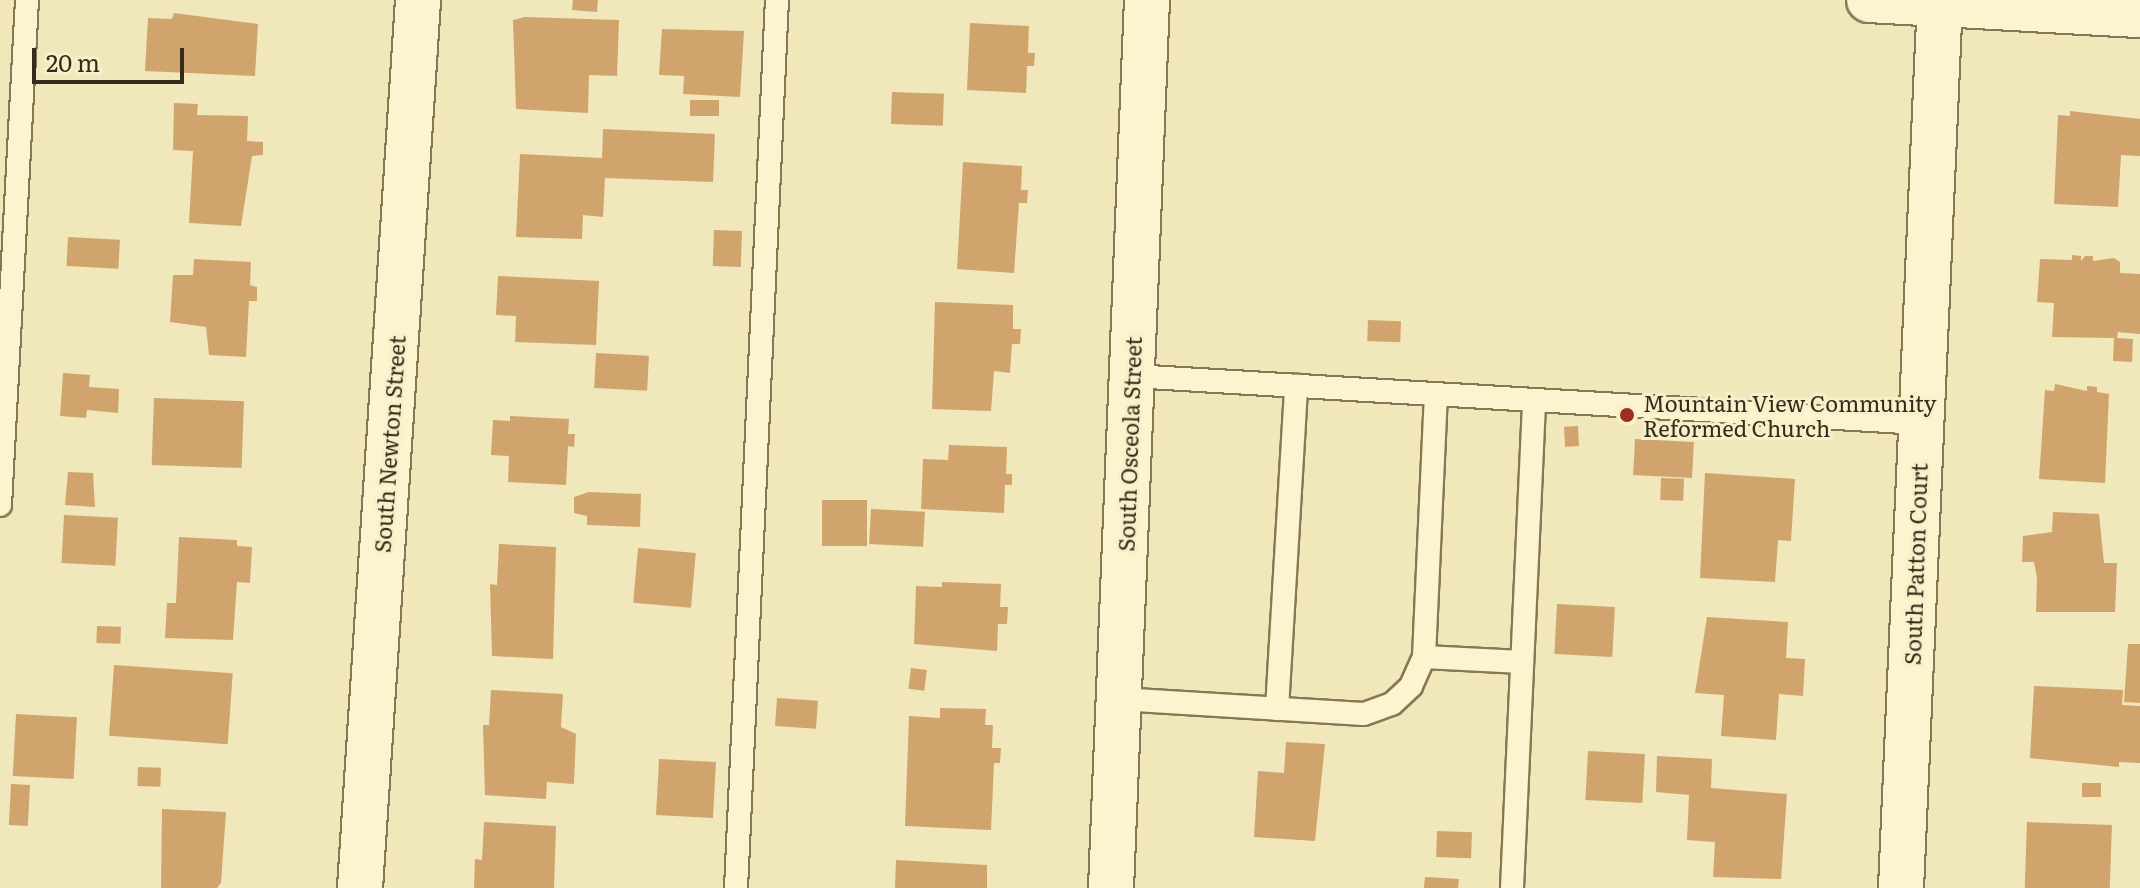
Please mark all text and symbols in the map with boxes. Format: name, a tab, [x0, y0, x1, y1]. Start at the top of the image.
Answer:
scale bar	[36, 32, 188, 82]
text: 20 m	[46, 44, 100, 79]
street label: South Newton Street	[368, 334, 410, 554]
street label: South Osceola Street	[1112, 336, 1146, 552]
place label: Mountain View Community Reformed Church	[1643, 389, 1936, 440]
marker: Mountain View Community Reformed Church	[1618, 406, 1636, 424]
street label: South Patton Court	[1898, 462, 1932, 666]

